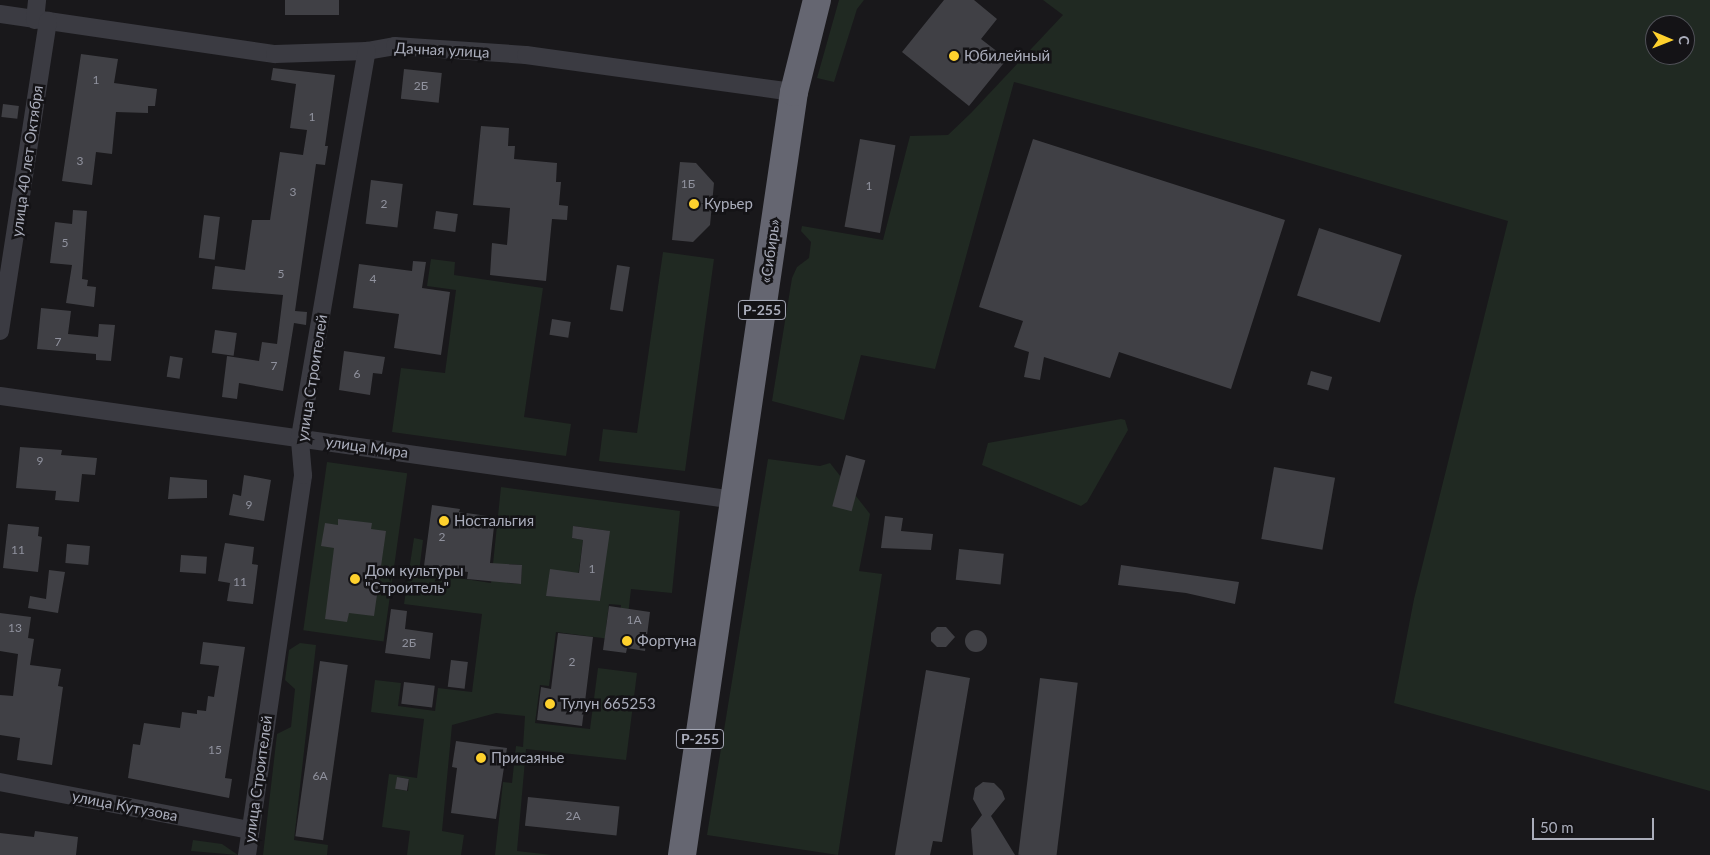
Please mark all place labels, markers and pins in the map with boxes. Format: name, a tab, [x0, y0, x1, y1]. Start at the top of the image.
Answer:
place label: Юбилейный	[964, 47, 1050, 65]
marker: Юбилейный	[948, 50, 960, 62]
place label: Курьер	[704, 195, 753, 213]
marker: Курьер	[688, 198, 700, 210]
place label: Ностальгия	[454, 512, 534, 530]
marker: Ностальгия	[438, 515, 450, 527]
place label: Дом культуры "Строитель"	[365, 561, 464, 596]
marker: Дом культуры "Строитель"	[349, 573, 361, 585]
place label: Фортуна	[637, 632, 697, 650]
marker: Фортуна	[621, 635, 633, 647]
place label: Тулун 665253	[560, 695, 656, 713]
marker: Тулун 665253	[544, 698, 556, 710]
place label: Присаянье	[491, 749, 565, 767]
marker: Присаянье	[475, 752, 487, 764]

